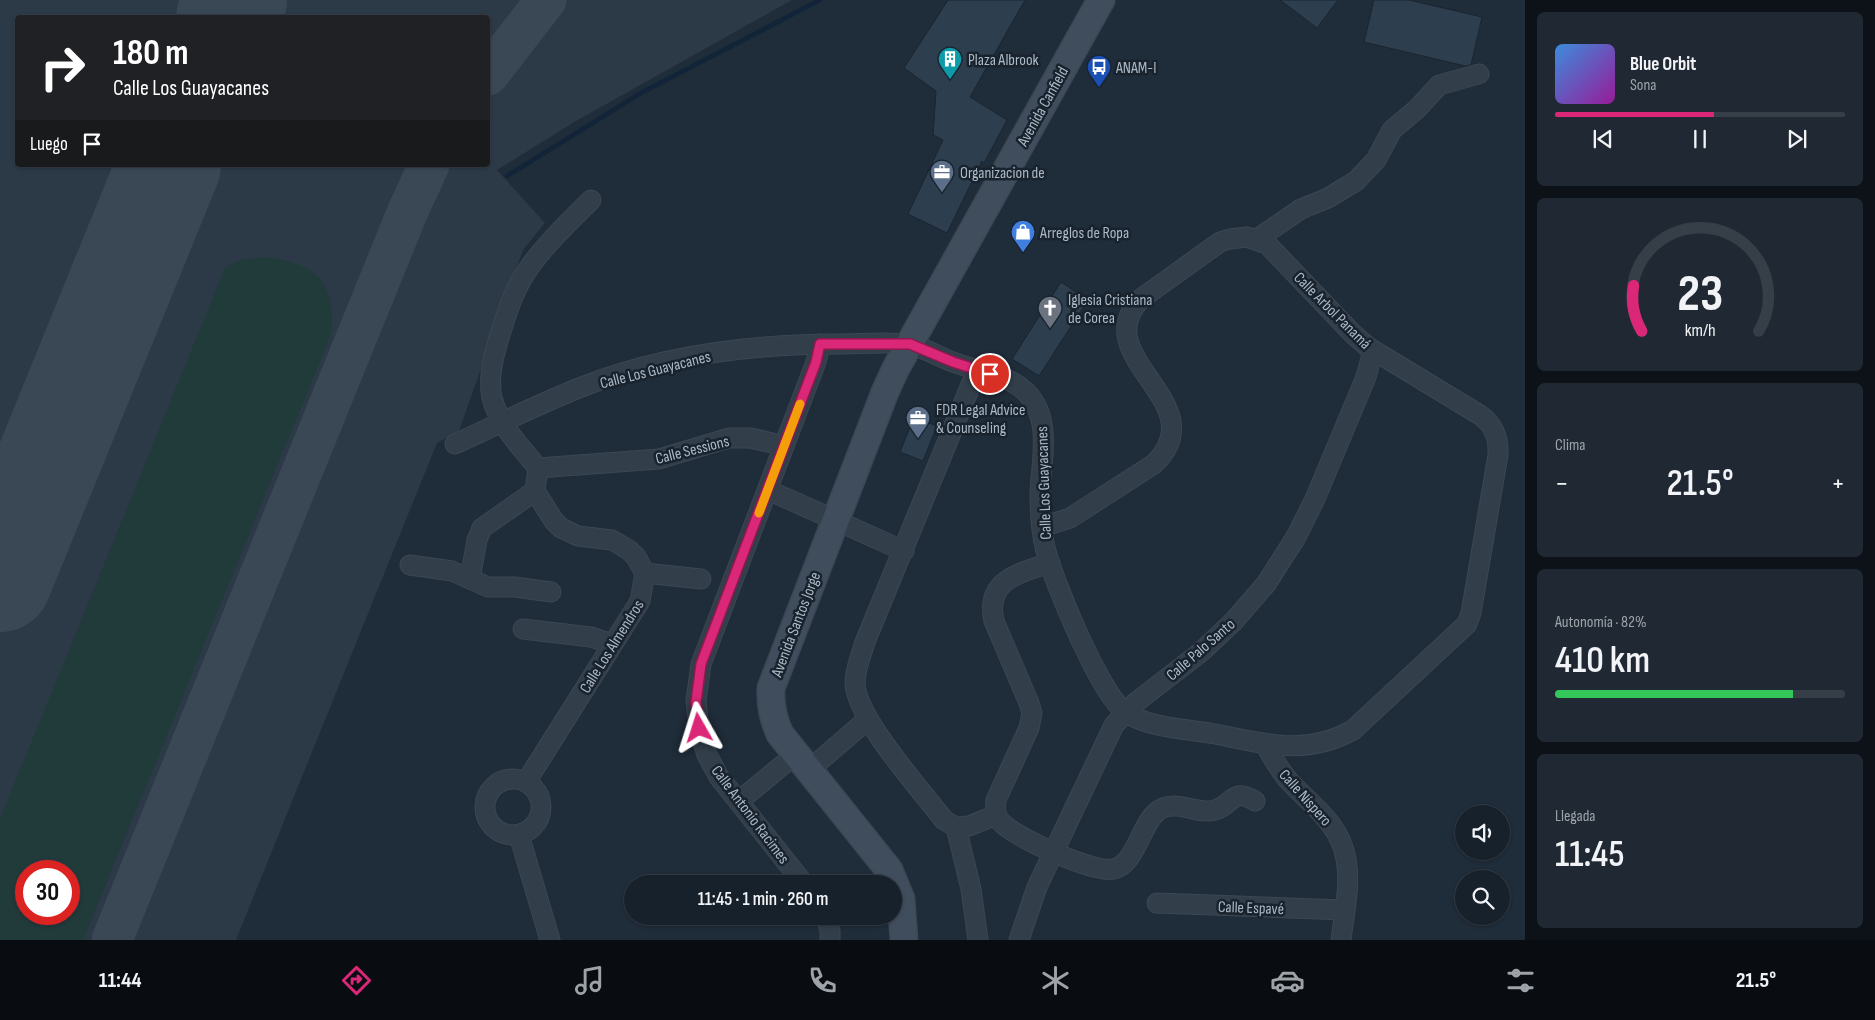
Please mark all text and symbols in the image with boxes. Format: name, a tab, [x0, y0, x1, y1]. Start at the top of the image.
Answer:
text: 180 m	[113, 32, 189, 75]
icon: right	[30, 35, 95, 100]
building icon: Plaza Albrook	[937, 46, 963, 80]
place label: Plaza Albrook	[968, 51, 1039, 70]
text: Blue Orbit	[1630, 53, 1696, 76]
bus stop icon: ANAM-I	[1086, 54, 1112, 88]
place label: ANAM-I	[1115, 59, 1156, 78]
street label: Avenida Canfield	[1013, 64, 1073, 151]
text: Calle Los Guayacanes	[113, 75, 269, 102]
text: Sona	[1630, 76, 1657, 95]
icon: previous	[1589, 125, 1617, 153]
icon: pause	[1686, 125, 1714, 153]
icon: next	[1783, 125, 1811, 153]
icon: arrive	[78, 130, 106, 158]
text: Luego	[30, 133, 68, 156]
office icon: Organizacion de	[929, 159, 955, 193]
place label: Organizacion de	[960, 164, 1045, 183]
shop icon: Arreglos de Ropa	[1010, 219, 1036, 253]
place label: Arreglos de Ropa	[1039, 224, 1129, 243]
text: 23	[1677, 263, 1723, 326]
street label: Calle Arbol Panamá	[1289, 269, 1374, 354]
place label: Iglesia Cristiana de Corea	[1068, 291, 1152, 328]
church icon: Iglesia Cristiana de Corea	[1037, 295, 1063, 329]
text: km/h	[1685, 320, 1715, 341]
street label: Calle Los Guayacanes	[598, 347, 713, 393]
pin	[969, 353, 1011, 395]
icon: arrive	[976, 360, 1004, 388]
place label: FDR Legal Advice & Counseling	[936, 401, 1025, 438]
office icon: FDR Legal Advice & Counseling	[905, 405, 931, 439]
street label: Calle Los Guayacanes	[1033, 426, 1056, 540]
street label: Calle Sessions	[653, 432, 731, 469]
text: Clima	[1555, 436, 1585, 455]
text: 21.5°	[1666, 461, 1734, 506]
text: −	[1555, 467, 1569, 500]
text: +	[1831, 467, 1845, 500]
street label: Avenida Santos Jorge	[767, 569, 825, 681]
street label: Calle Los Almendros	[576, 597, 649, 697]
text: Autonomía · 82%	[1555, 613, 1647, 632]
street label: Calle Palo Santo	[1163, 615, 1239, 685]
text: 410 km	[1555, 638, 1650, 683]
position arrow	[672, 701, 724, 753]
street label: Calle Antonio Racimes	[707, 762, 793, 868]
street label: Calle Níspero	[1275, 766, 1335, 830]
map controls	[1455, 805, 1510, 925]
button: sound	[1455, 805, 1510, 860]
text: Llegada	[1555, 807, 1596, 826]
text: 11:45	[1555, 832, 1624, 877]
speed limit sign: 30	[15, 860, 80, 925]
button: search	[1455, 870, 1510, 925]
text: 11:45 · 1 min · 260 m	[698, 888, 828, 911]
street label: Calle Espavé	[1218, 898, 1284, 919]
icon: directions	[339, 963, 374, 998]
icon: music	[572, 963, 607, 998]
icon: phone	[805, 963, 840, 998]
icon: climate	[1038, 963, 1073, 998]
icon: car	[1270, 963, 1305, 998]
icon: filters	[1503, 963, 1538, 998]
text: 11:44	[99, 967, 142, 994]
text: 21.5°	[1736, 967, 1776, 994]

